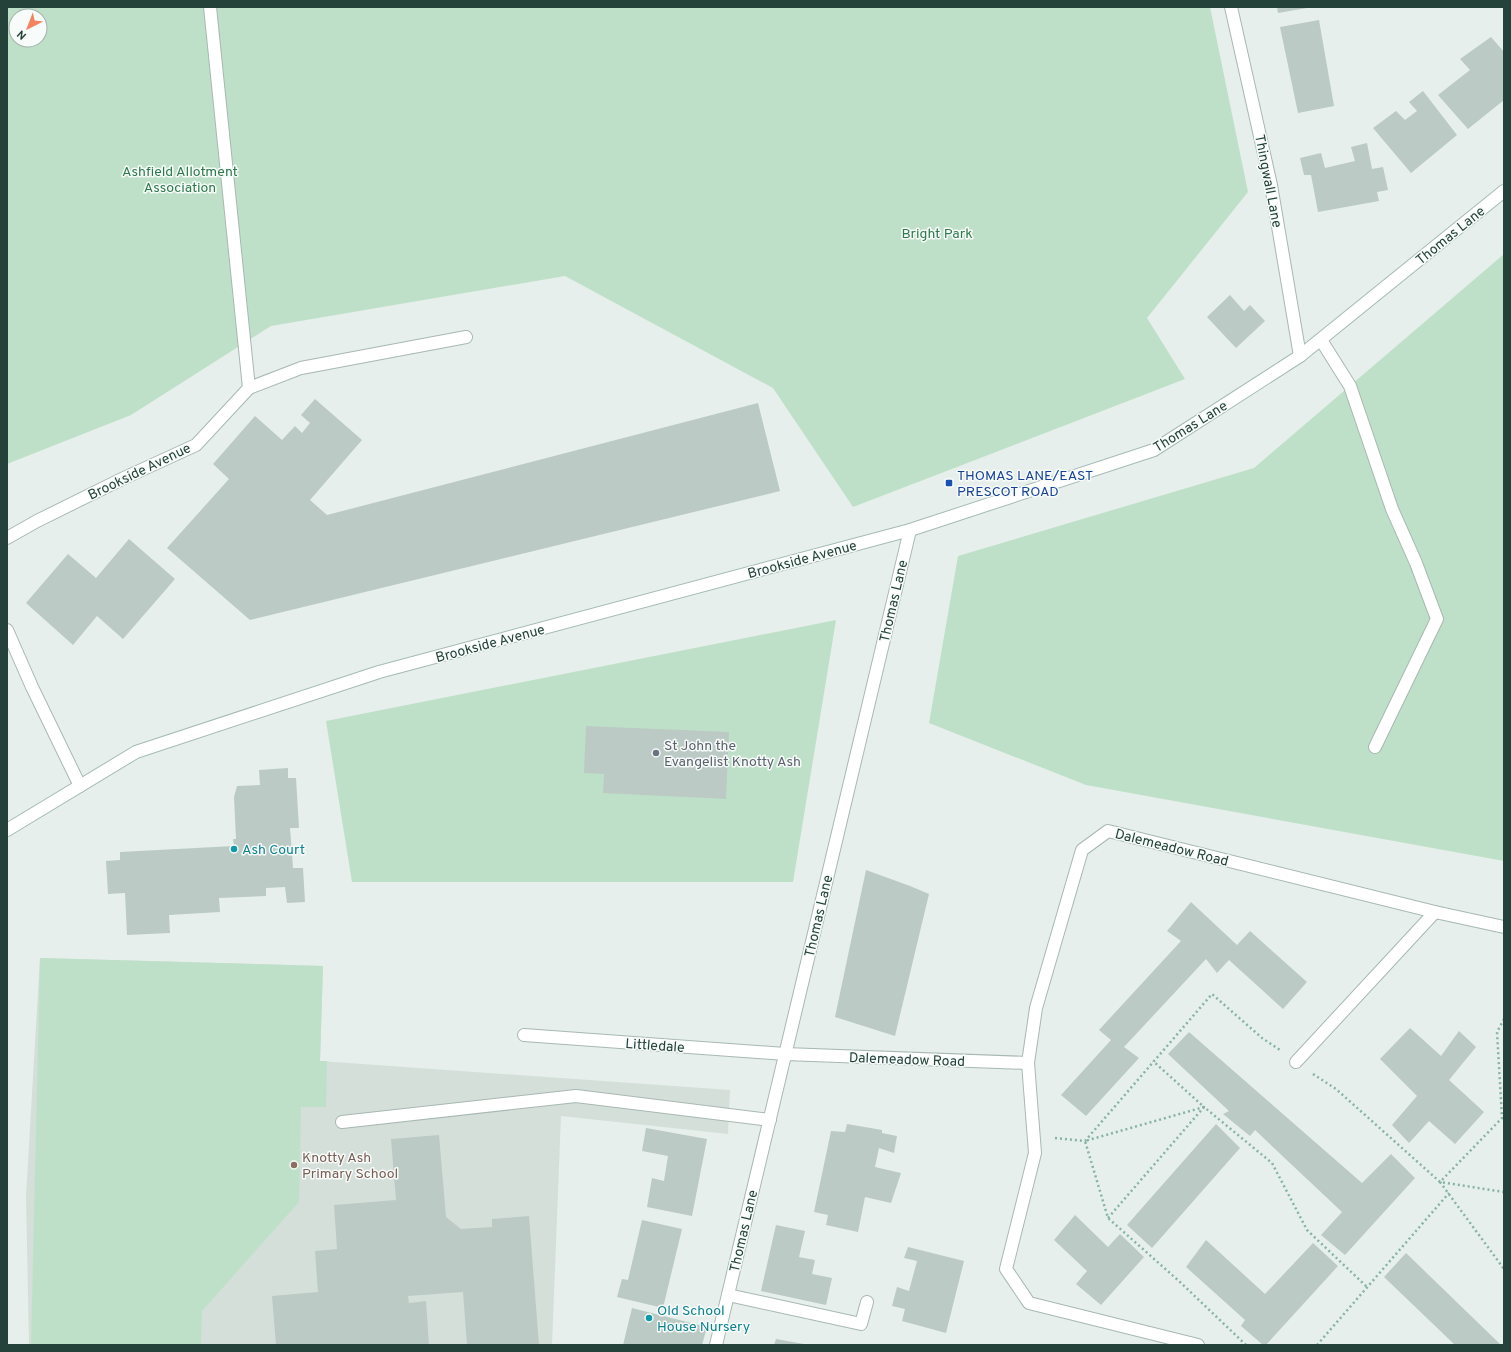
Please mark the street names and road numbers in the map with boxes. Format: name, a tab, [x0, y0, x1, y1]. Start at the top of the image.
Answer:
street label: Thingwall Lane	[1250, 133, 1285, 229]
street label: Thomas Lane	[1413, 203, 1489, 269]
street label: Thomas Lane	[1151, 398, 1231, 457]
street label: Brookside Avenue	[85, 440, 194, 505]
street label: Brookside Avenue	[746, 538, 859, 583]
street label: Thomas Lane	[877, 558, 912, 644]
street label: Brookside Avenue	[434, 622, 547, 667]
street label: Dalemeadow Road	[1113, 826, 1230, 871]
street label: Thomas Lane	[802, 873, 837, 959]
street label: Littledale	[625, 1036, 685, 1057]
street label: Dalemeadow Road	[849, 1050, 965, 1071]
street label: Thomas Lane	[727, 1188, 762, 1274]

